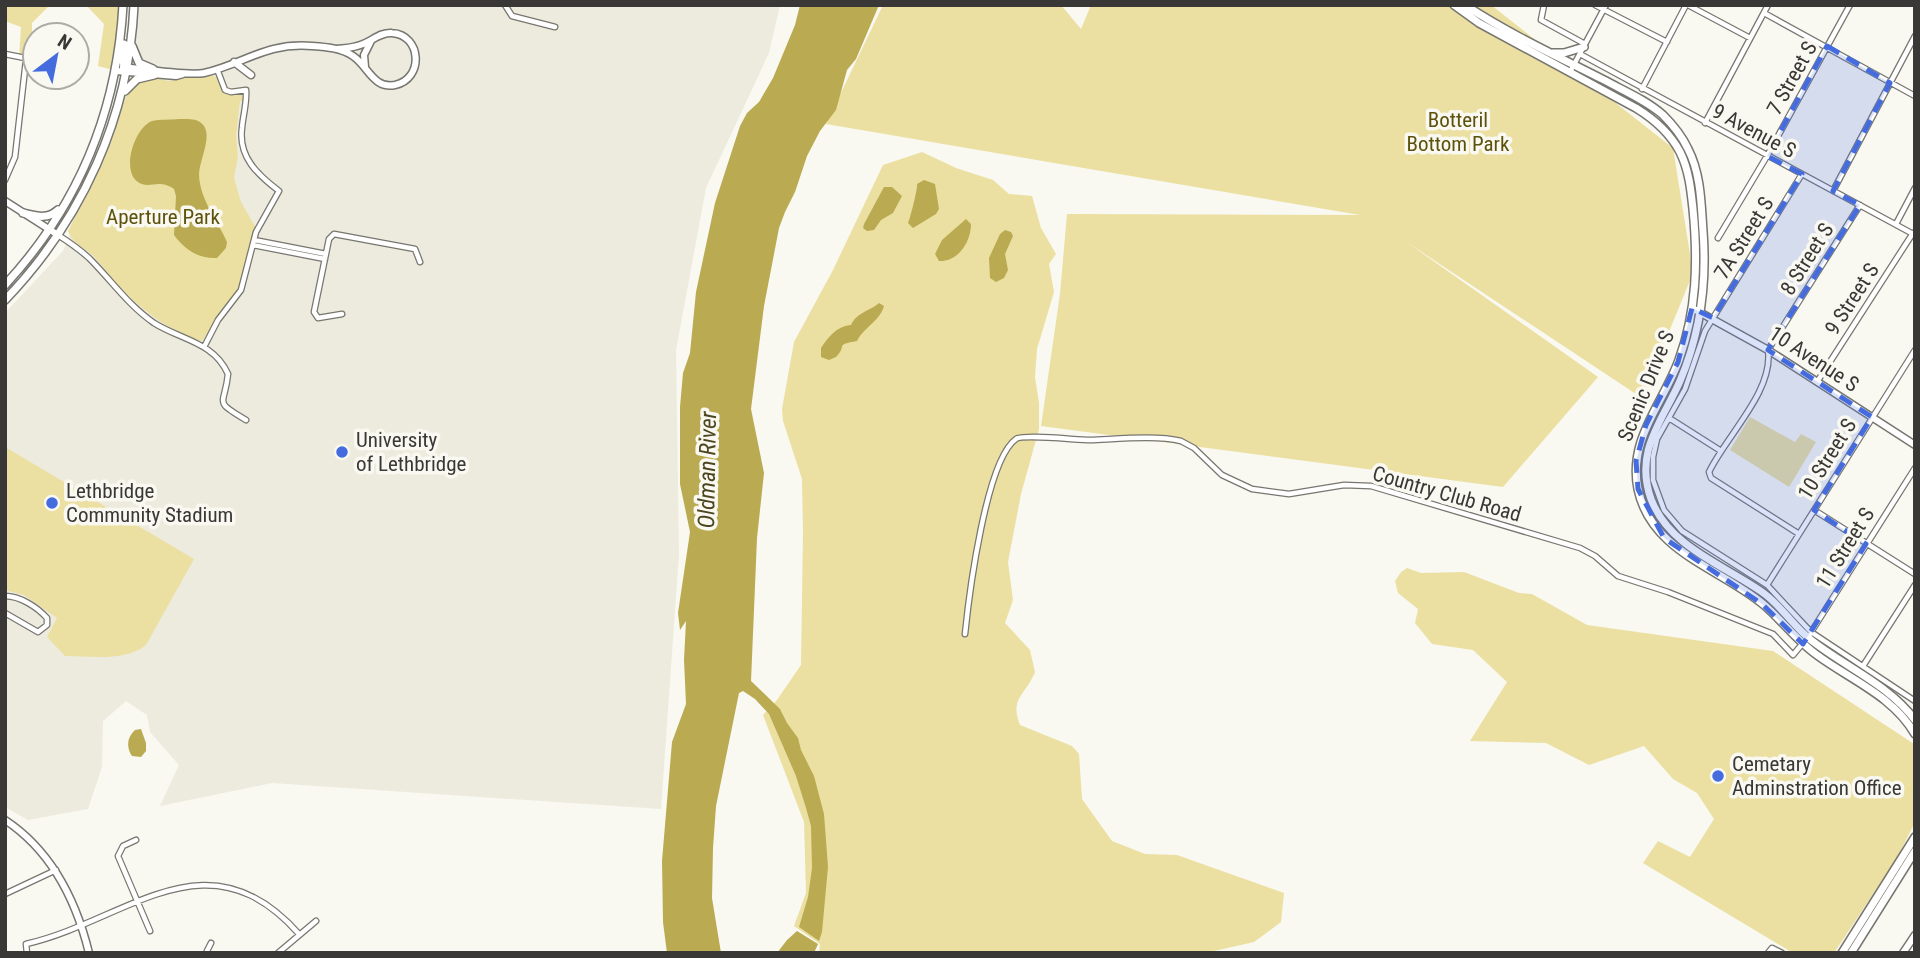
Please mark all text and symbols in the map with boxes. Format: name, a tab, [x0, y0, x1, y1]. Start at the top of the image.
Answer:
north arrow	[21, 21, 91, 91]
text: N	[54, 29, 76, 55]
street label: 7 Street S	[1762, 37, 1822, 119]
street label: 9 Avenue S	[1708, 99, 1800, 163]
park label: Botteril Bottom Park	[1407, 108, 1510, 156]
street label: 7A Street S	[1709, 192, 1779, 283]
park label: Aperture Park	[106, 205, 220, 229]
street label: 8 Street S	[1776, 219, 1838, 299]
street label: 9 Street S	[1820, 259, 1884, 339]
street label: 10 Avenue S	[1765, 321, 1863, 397]
street label: Scenic Drive S	[1613, 327, 1679, 445]
water label: Oldman River	[693, 410, 722, 529]
street label: 10 Street S	[1793, 414, 1861, 504]
place label: University of Lethbridge	[356, 428, 467, 476]
marker: University of Lethbridge	[334, 444, 350, 460]
street label: Country Club Road	[1370, 461, 1524, 527]
place label: Lethbridge Community Stadium	[66, 479, 233, 527]
marker: Lethbridge Community Stadium	[44, 495, 60, 511]
street label: 11 Street S	[1811, 503, 1879, 593]
place label: Cemetary Adminstration Office	[1732, 752, 1902, 800]
marker: Cemetary Adminstration Office	[1710, 768, 1726, 784]

